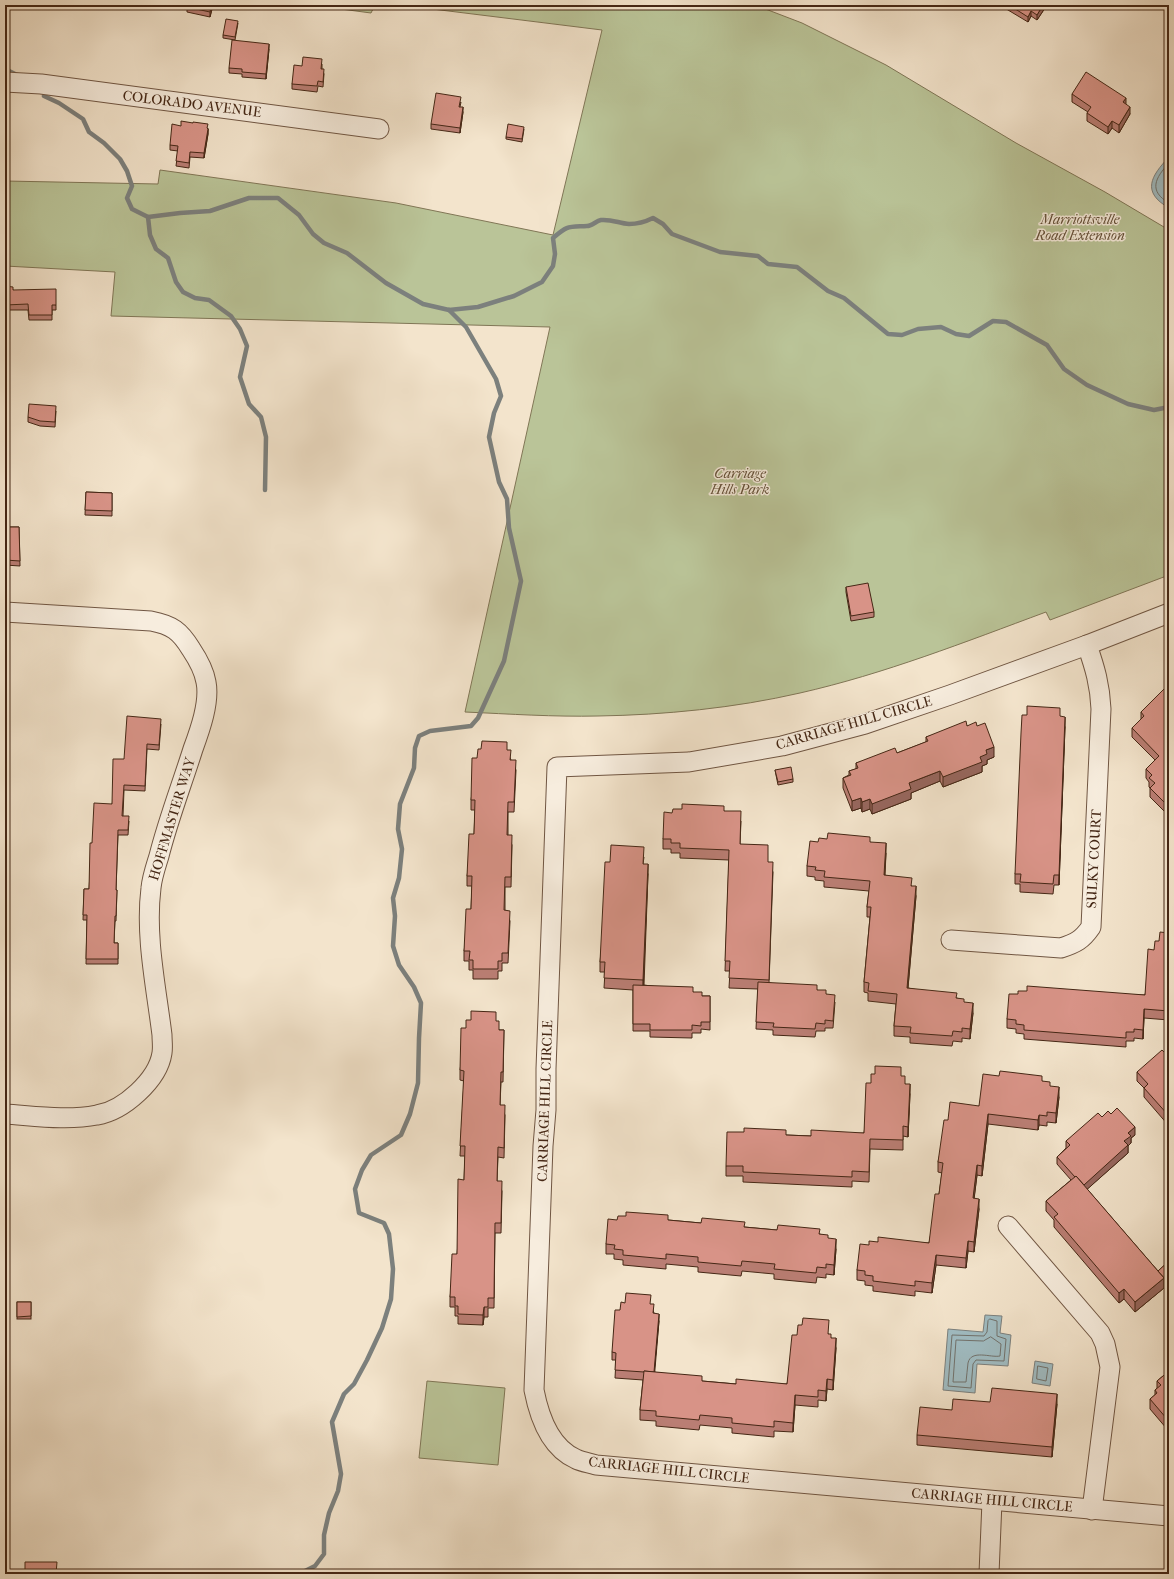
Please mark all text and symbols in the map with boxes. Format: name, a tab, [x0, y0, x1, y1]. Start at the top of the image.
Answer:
street label: COLORADO AVENUE	[122, 87, 263, 121]
park label: Marriottsville Road Extension	[1034, 211, 1125, 244]
park label: Carriage Hills Park	[710, 465, 769, 498]
street label: CARRIAGE HILL CIRCLE	[774, 692, 935, 753]
street label: HOFFMASTER WAY	[145, 755, 199, 883]
street label: SULKY COURT	[1083, 808, 1105, 909]
street label: CARRIAGE HILL CIRCLE	[534, 1019, 556, 1182]
street label: CARRIAGE HILL CIRCLE	[588, 1453, 751, 1487]
street label: CARRIAGE HILL CIRCLE	[911, 1484, 1074, 1516]

